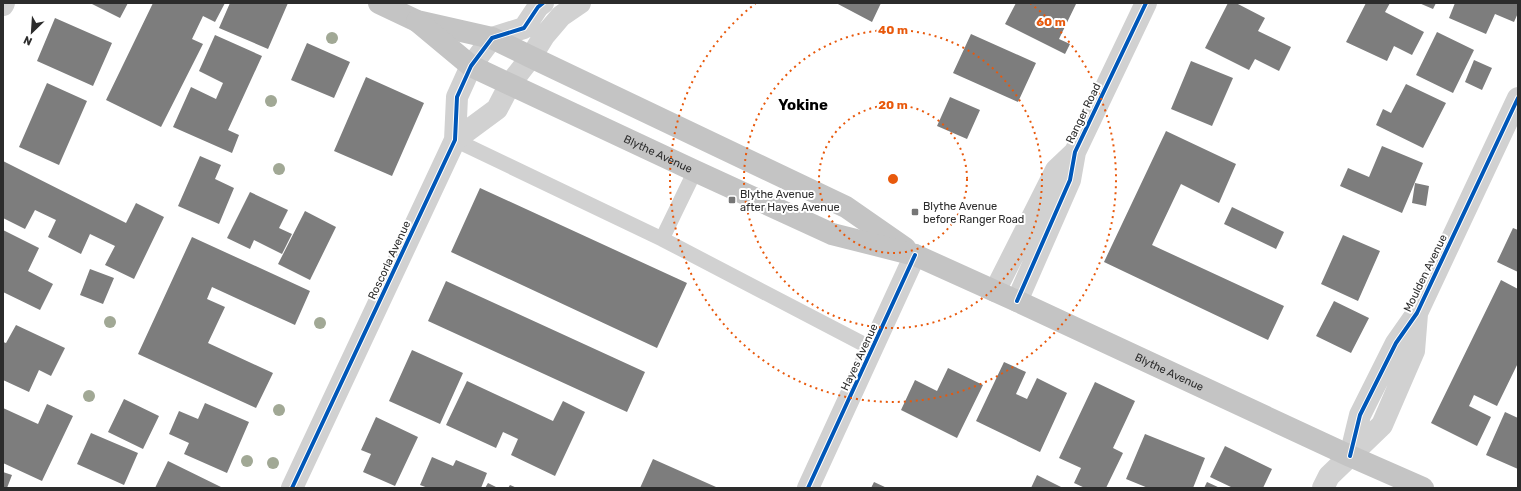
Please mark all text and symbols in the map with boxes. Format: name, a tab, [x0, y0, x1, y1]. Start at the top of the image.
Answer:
north arrow	[12, 12, 52, 52]
text: 60 m	[1036, 15, 1066, 29]
text: 40 m	[878, 23, 908, 37]
text: N	[22, 33, 34, 48]
street label: Ranger Road	[1063, 81, 1104, 145]
district label: Yokine	[778, 96, 828, 114]
text: 20 m	[878, 98, 908, 112]
street label: Blythe Avenue	[622, 133, 694, 176]
centre of rings	[886, 172, 900, 186]
place label: Blythe Avenue after Hayes Avenue	[740, 188, 840, 214]
marker: Blythe Avenue after Hayes Avenue	[727, 195, 737, 205]
place label: Blythe Avenue before Ranger Road	[923, 200, 1024, 226]
marker: Blythe Avenue before Ranger Road	[910, 207, 920, 217]
street label: Roscorla Avenue	[366, 219, 413, 302]
street label: Moulden Avenue	[1401, 232, 1450, 314]
street label: Hayes Avenue	[838, 322, 881, 393]
street label: Blythe Avenue	[1133, 351, 1206, 394]

